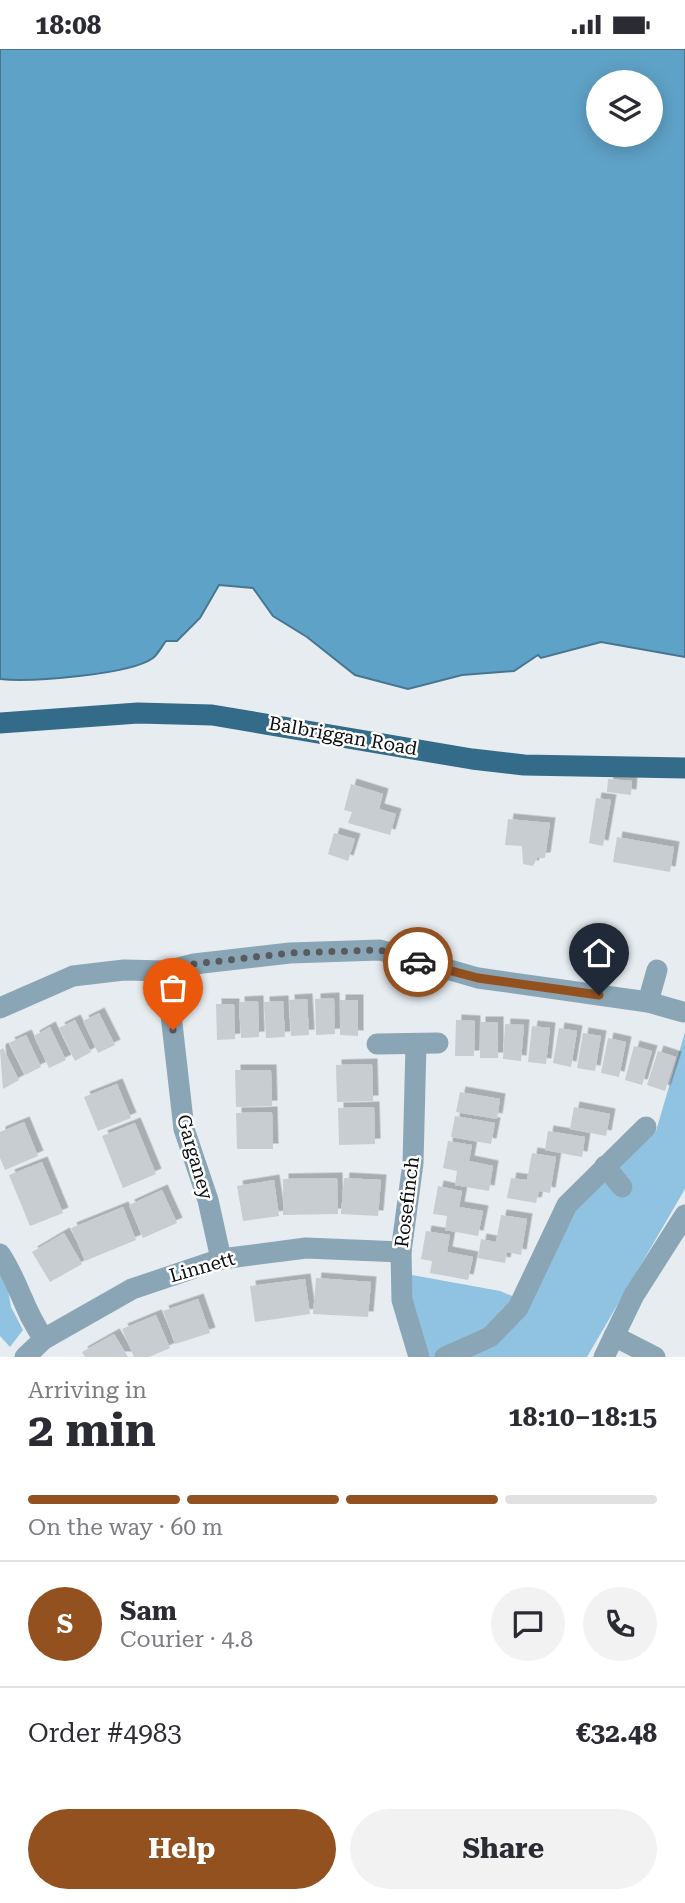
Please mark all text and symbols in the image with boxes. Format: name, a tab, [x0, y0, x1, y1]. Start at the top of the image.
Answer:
text: 18:08	[35, 10, 101, 40]
map controls	[586, 70, 663, 147]
button: layers	[586, 70, 663, 147]
street label: Balbriggan Road	[267, 712, 419, 760]
pin	[569, 923, 629, 995]
courier	[383, 927, 453, 997]
icon: home	[580, 934, 618, 972]
icon: car	[399, 943, 437, 981]
pin	[143, 958, 203, 1030]
icon: bag	[154, 969, 192, 1007]
street label: Garganey	[172, 1112, 218, 1203]
street label: Rosefinch	[390, 1155, 424, 1249]
street label: Linnett	[167, 1247, 237, 1287]
text: Arriving in	[28, 1377, 147, 1404]
text: 18:10–18:15	[508, 1402, 657, 1432]
text: 2 min	[28, 1403, 156, 1457]
text: On the way · 60 m	[28, 1514, 223, 1541]
button: chat	[491, 1587, 565, 1661]
button: phone	[583, 1587, 657, 1661]
text: Sam	[120, 1596, 177, 1626]
text: S	[57, 1609, 73, 1639]
text: Courier · 4.8	[120, 1626, 253, 1653]
text: Order #4983	[28, 1718, 182, 1748]
text: €32.48	[576, 1718, 657, 1748]
button: Help	[28, 1809, 336, 1889]
button: Share	[350, 1809, 657, 1889]

